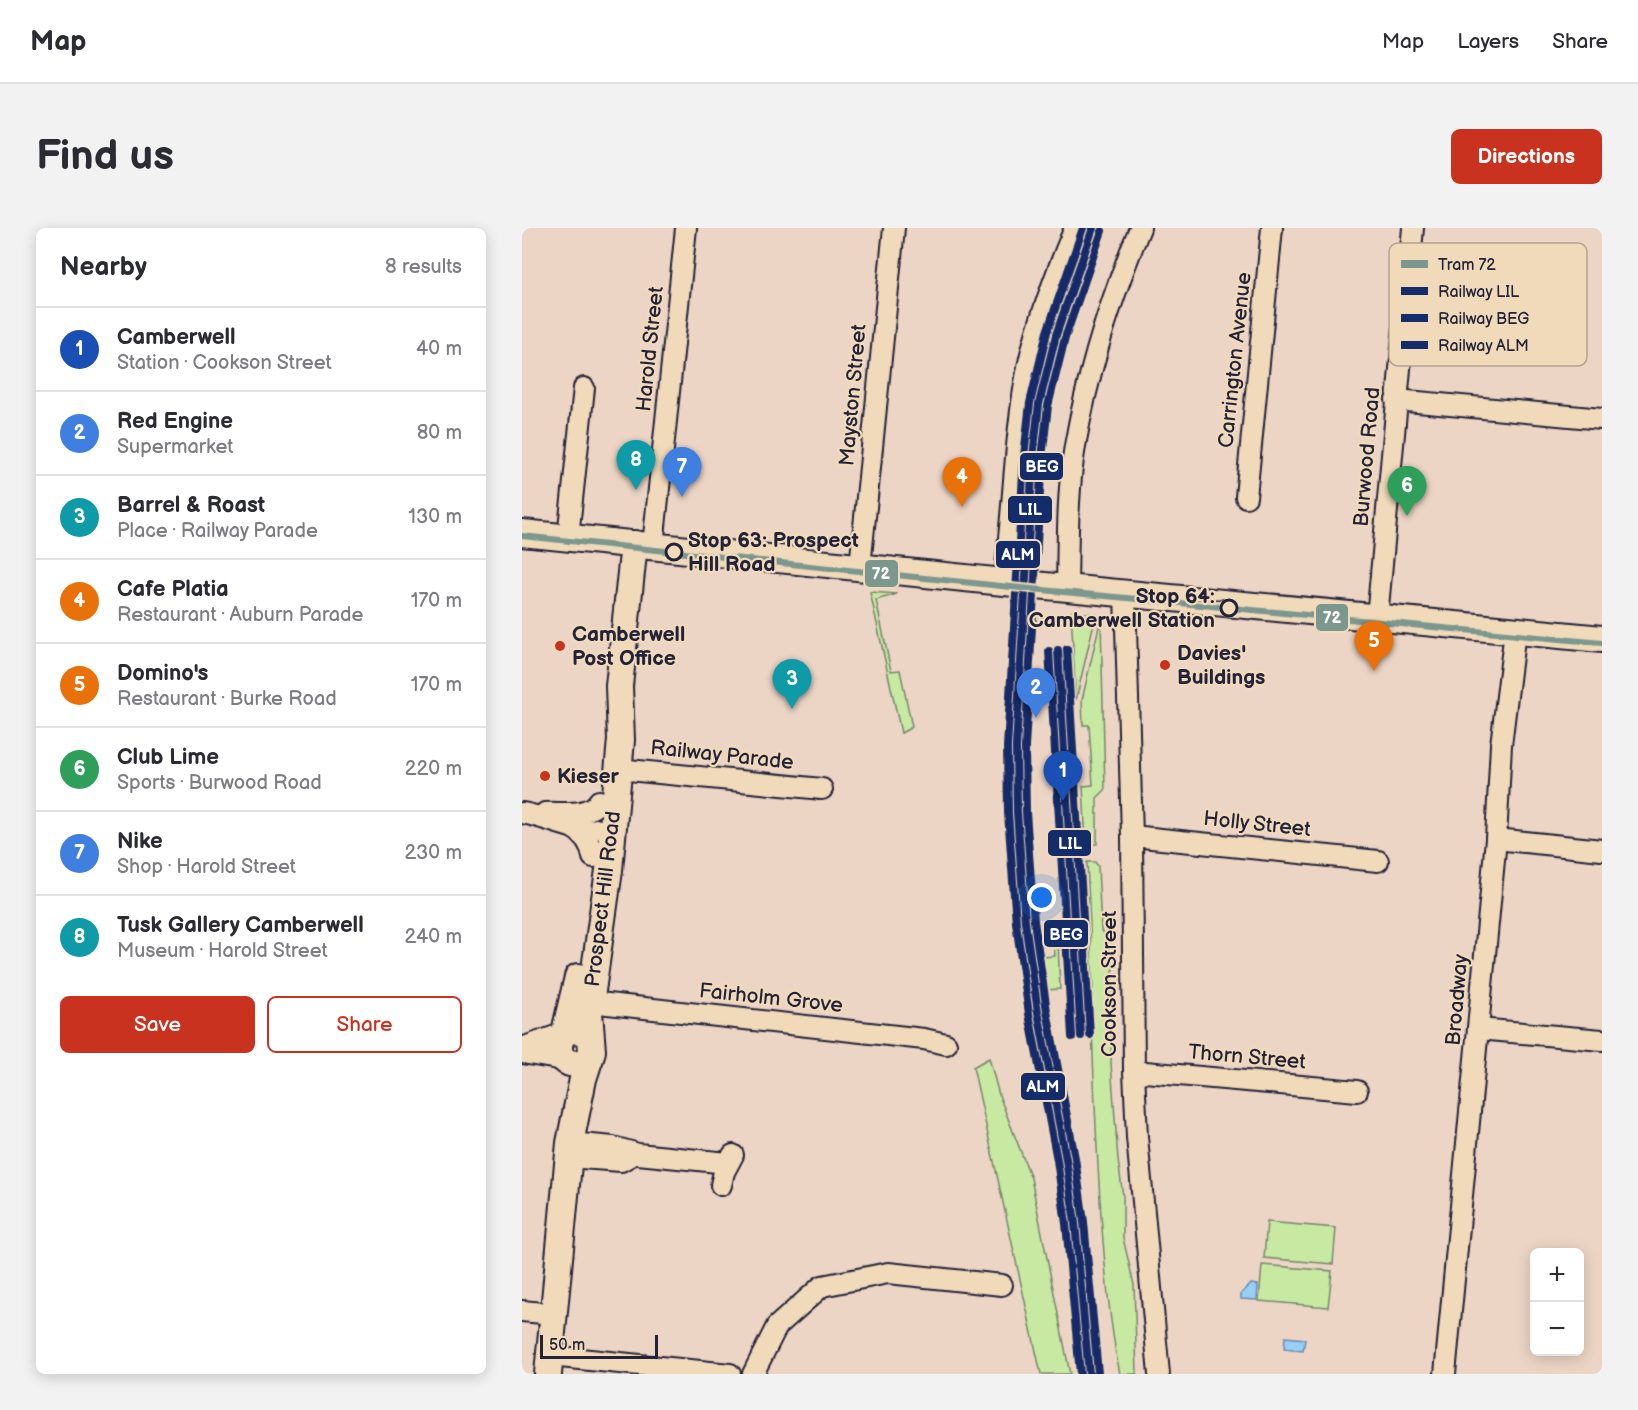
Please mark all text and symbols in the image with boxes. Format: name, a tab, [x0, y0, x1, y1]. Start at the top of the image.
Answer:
text: Map	[30, 25, 86, 58]
text: Map	[1382, 29, 1424, 54]
text: Layers	[1457, 29, 1519, 54]
text: Share	[1552, 29, 1608, 54]
button: Directions	[1451, 129, 1602, 184]
text: Find us	[36, 131, 174, 182]
legend	[1389, 243, 1587, 366]
text: Nearby	[60, 252, 147, 283]
text: 8 results	[385, 255, 462, 279]
text: Tram 72	[1438, 256, 1496, 275]
street label: Carrington Avenue	[1213, 271, 1257, 449]
text: Railway LIL	[1438, 283, 1520, 302]
street label: Harold Street	[631, 285, 669, 413]
text: Railway BEG	[1438, 310, 1529, 329]
street label: Mayston Street	[834, 323, 872, 467]
text: Camberwell	[117, 324, 236, 351]
text: 1	[75, 337, 84, 361]
text: 40 m	[416, 337, 462, 361]
text: Railway ALM	[1438, 337, 1529, 356]
text: Station · Cookson Street	[117, 351, 332, 375]
street label: Burwood Road	[1348, 386, 1386, 528]
text: Red Engine	[117, 408, 233, 435]
text: 2	[74, 421, 85, 445]
text: 80 m	[417, 421, 462, 445]
text: Supermarket	[117, 435, 233, 459]
pin: 8	[616, 440, 656, 490]
pin: 7	[662, 448, 702, 497]
line badge: BEG	[1019, 452, 1064, 481]
pin: 4	[942, 458, 982, 507]
text: BEG	[1025, 458, 1059, 477]
pin: 6	[1388, 466, 1426, 516]
text: Barrel & Roast	[117, 492, 265, 519]
line badge: LIL	[1007, 495, 1053, 524]
text: LIL	[1018, 501, 1043, 520]
text: 3	[74, 505, 85, 529]
text: 130 m	[408, 505, 462, 529]
text: Place · Railway Parade	[117, 519, 318, 543]
place label: Stop 63: Prospect Hill Road	[688, 528, 859, 577]
line badge: ALM	[995, 540, 1041, 569]
marker: Stop 63: Prospect Hill Road	[665, 543, 683, 561]
text: ALM	[1001, 546, 1034, 565]
line badge: 72	[864, 559, 899, 588]
text: 72	[872, 565, 891, 584]
text: Cafe Platia	[117, 576, 229, 603]
place label: Stop 64: Camberwell Station	[1029, 584, 1215, 633]
text: 4	[74, 589, 85, 613]
text: 170 m	[411, 589, 462, 613]
marker: Stop 64: Camberwell Station	[1220, 599, 1238, 617]
text: Restaurant · Auburn Parade	[117, 603, 363, 627]
line badge: 72	[1315, 603, 1349, 632]
text: 72	[1323, 609, 1342, 628]
place label: Camberwell Post Office	[572, 622, 685, 671]
pin: 5	[1354, 622, 1394, 671]
marker: Camberwell Post Office	[553, 639, 567, 653]
place label: Davies' Buildings	[1177, 641, 1265, 690]
marker: Davies' Buildings	[1158, 658, 1172, 672]
text: Domino's	[117, 660, 208, 687]
pin: 3	[772, 660, 812, 709]
pin: 2	[1016, 668, 1056, 718]
text: 5	[74, 673, 85, 697]
text: 170 m	[411, 673, 462, 697]
text: Restaurant · Burke Road	[117, 687, 337, 711]
street label: Railway Parade	[649, 735, 795, 775]
text: Club Lime	[117, 744, 219, 771]
pin: 1	[1044, 752, 1082, 801]
text: 6	[73, 757, 86, 781]
text: 220 m	[405, 757, 462, 781]
place label: Kieser	[557, 764, 619, 789]
marker: Kieser	[538, 769, 552, 783]
text: Sports · Burwood Road	[117, 771, 322, 795]
street label: Holly Street	[1202, 806, 1312, 842]
street label: Prospect Hill Road	[580, 810, 626, 988]
text: Nike	[117, 828, 163, 855]
line badge: LIL	[1047, 829, 1092, 857]
text: LIL	[1058, 835, 1083, 854]
text: 7	[74, 841, 85, 865]
text: 230 m	[405, 841, 462, 865]
text: Shop · Harold Street	[117, 855, 296, 879]
your location	[1027, 883, 1056, 912]
street label: Cookson Street	[1097, 910, 1122, 1057]
text: Tusk Gallery Camberwell	[117, 912, 364, 939]
line badge: BEG	[1043, 919, 1089, 948]
text: 8	[73, 925, 86, 949]
text: 240 m	[405, 925, 462, 949]
text: BEG	[1049, 926, 1083, 945]
text: Museum · Harold Street	[117, 939, 328, 963]
street label: Broadway	[1441, 953, 1474, 1047]
street label: Fairholm Grove	[698, 978, 844, 1018]
button: Save	[60, 996, 255, 1053]
button: Share	[267, 996, 462, 1053]
street label: Thorn Street	[1187, 1039, 1307, 1075]
line badge: ALM	[1020, 1072, 1066, 1101]
text: ALM	[1026, 1078, 1059, 1097]
map controls	[1530, 1248, 1584, 1356]
button: +	[1530, 1248, 1584, 1302]
button: −	[1530, 1302, 1584, 1356]
scale bar	[540, 1332, 658, 1360]
text: 50 m	[549, 1336, 585, 1355]

